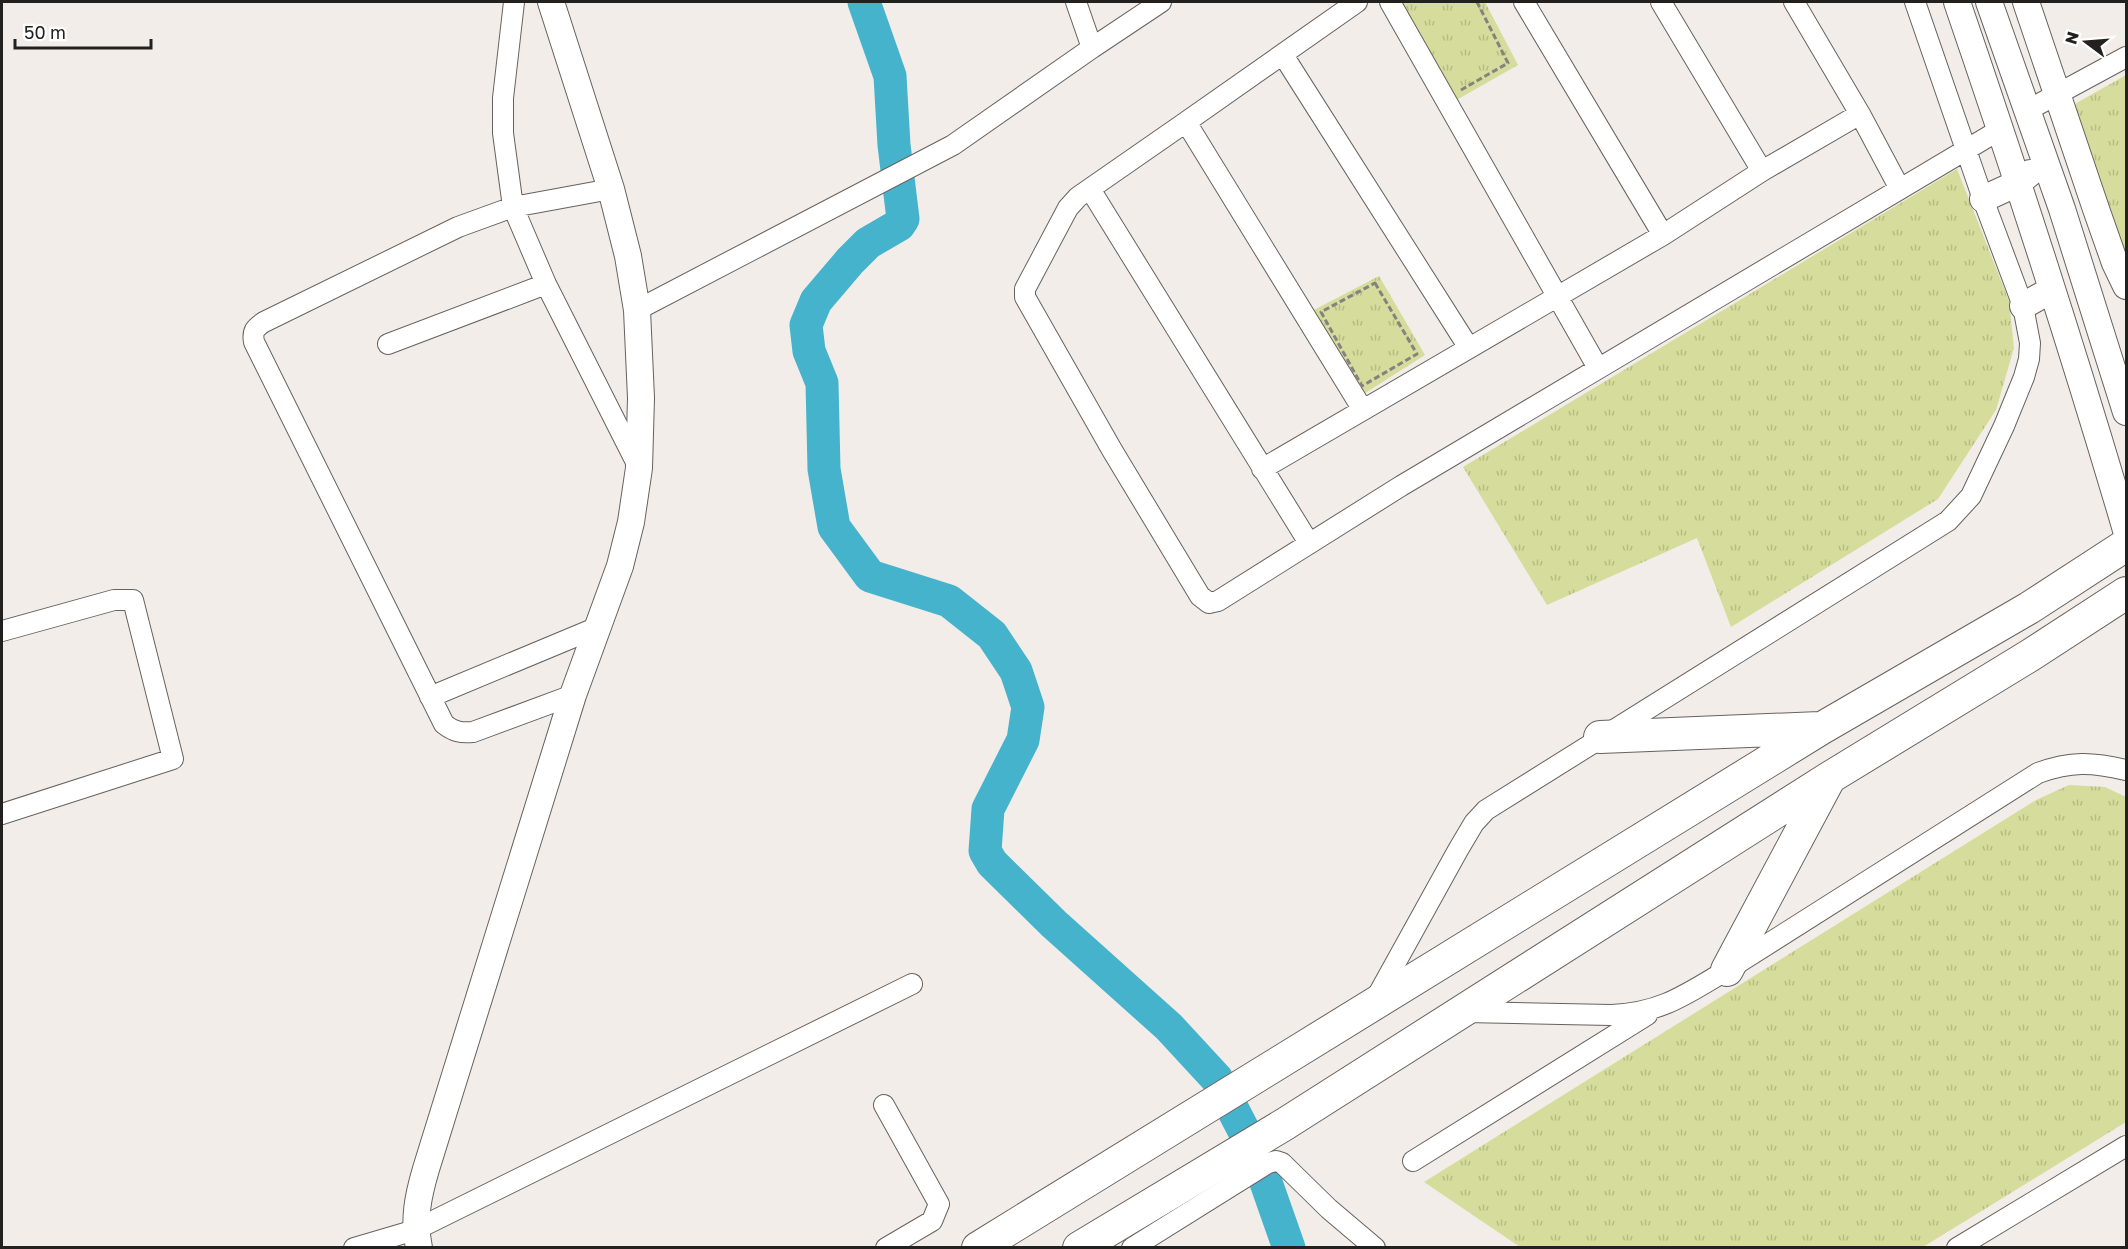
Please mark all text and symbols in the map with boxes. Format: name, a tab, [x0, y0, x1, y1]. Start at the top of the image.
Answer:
scale bar	[15, 12, 152, 50]
north arrow	[2056, 12, 2116, 72]
text: 50 m	[24, 21, 66, 43]
text: N	[2060, 29, 2083, 46]

